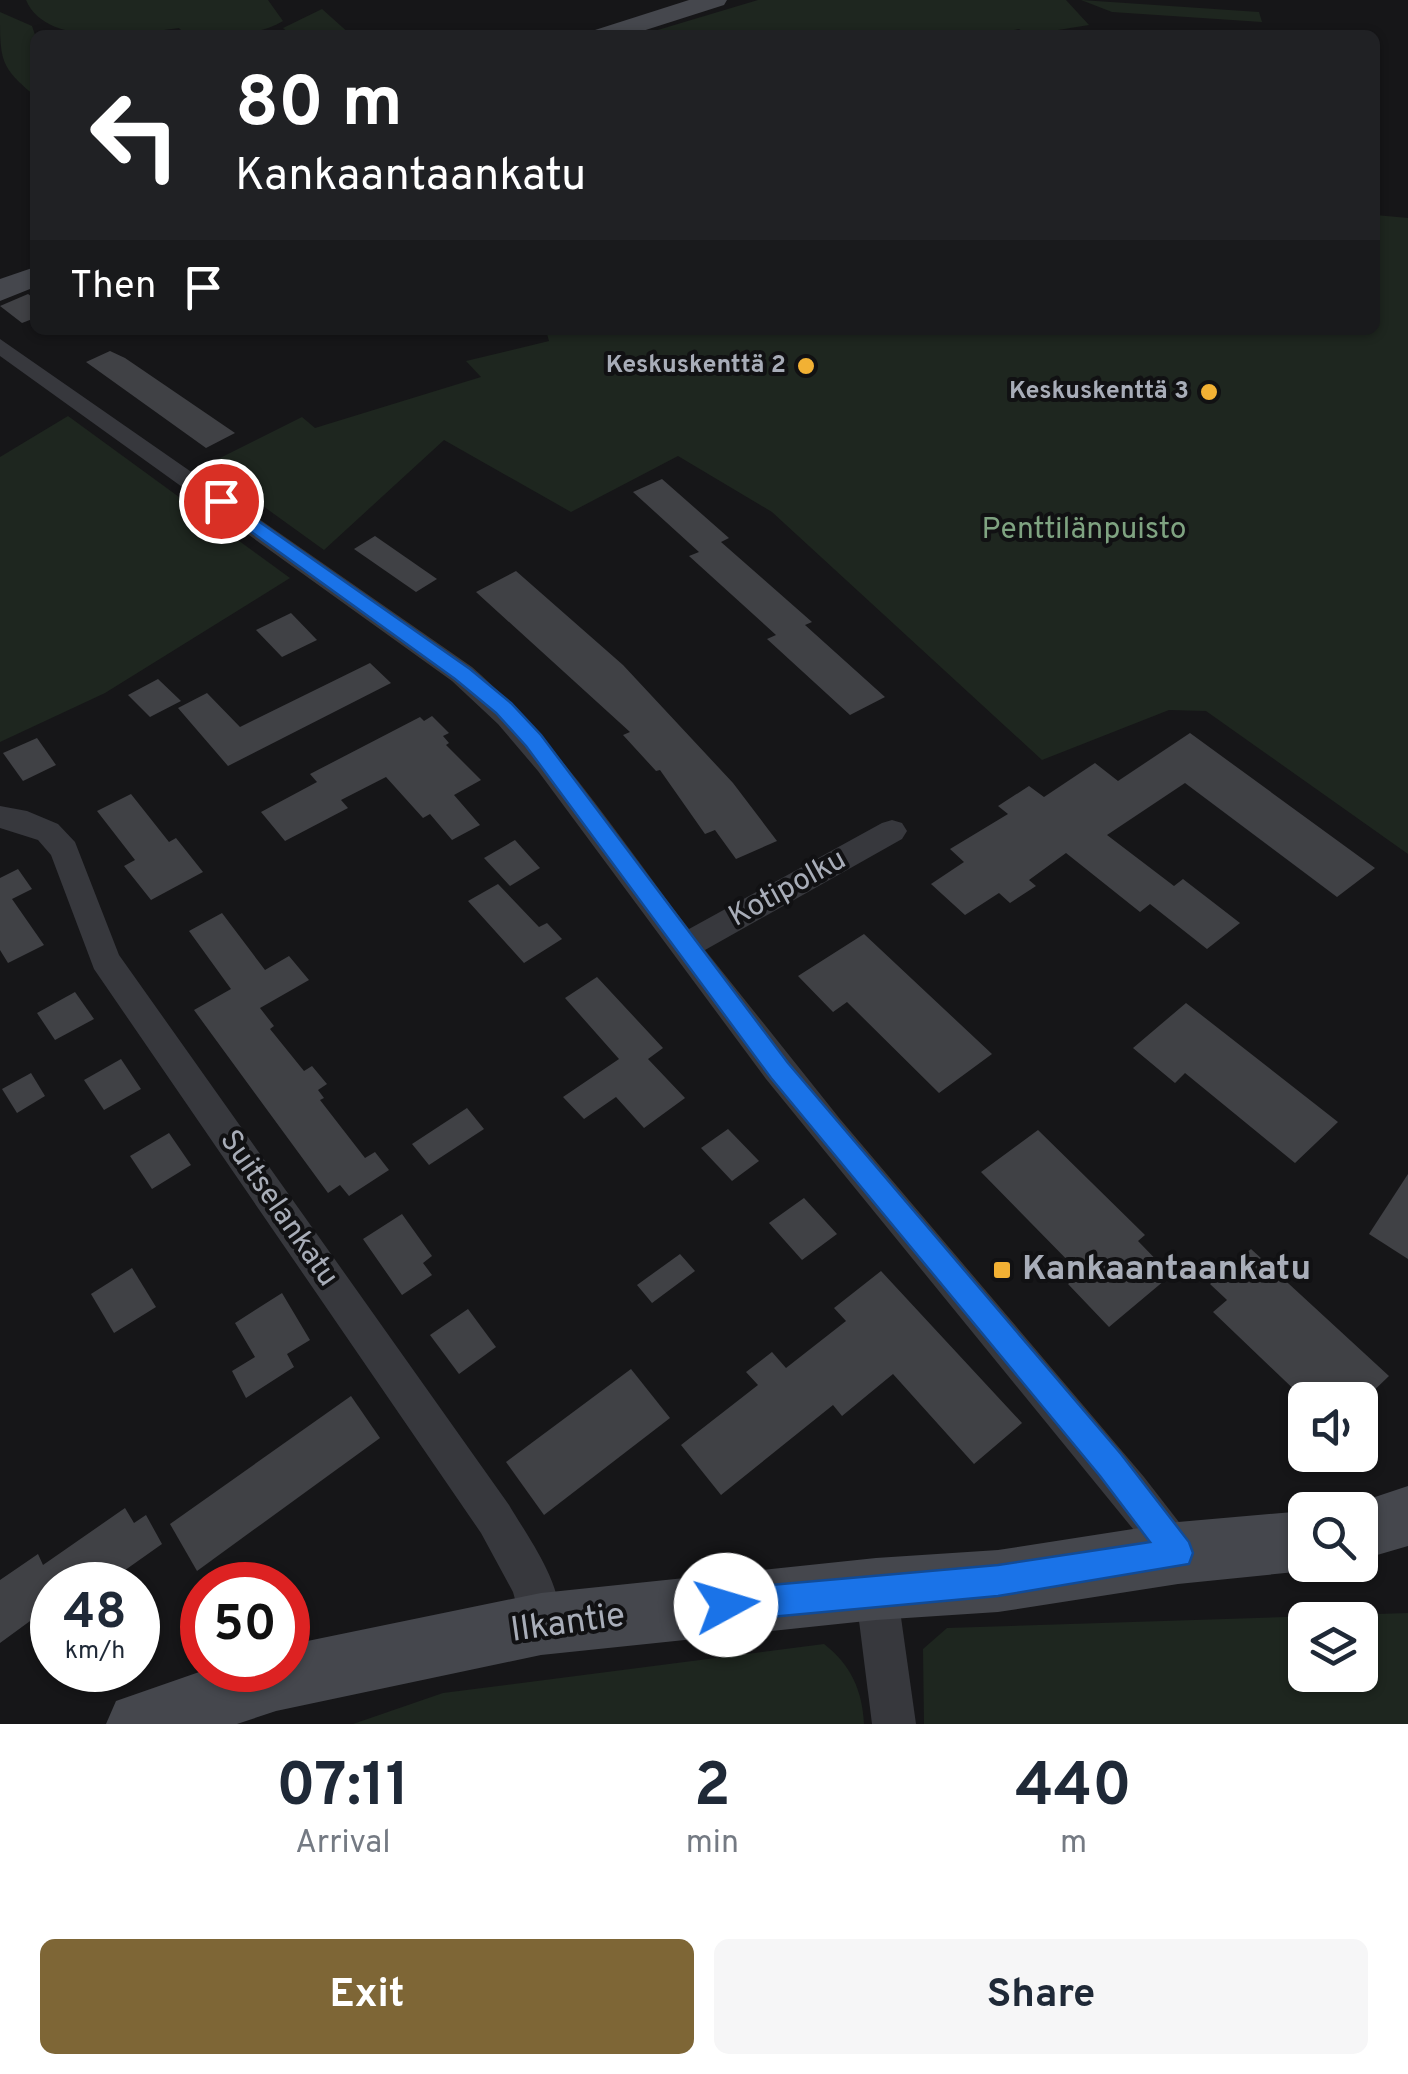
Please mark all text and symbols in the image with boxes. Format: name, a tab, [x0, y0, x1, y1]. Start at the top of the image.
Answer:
text: 80 m	[235, 62, 403, 151]
icon: left	[70, 70, 200, 200]
text: Kankaantaankatu	[235, 149, 586, 206]
icon: arrive	[176, 260, 231, 315]
text: Then	[70, 263, 156, 312]
place label: Keskuskenttä 2	[606, 350, 786, 382]
marker: Keskuskenttä 2	[795, 355, 817, 377]
place label: Keskuskenttä 3	[1009, 376, 1189, 408]
marker: Keskuskenttä 3	[1198, 381, 1220, 403]
pin	[179, 459, 264, 544]
icon: arrive	[194, 474, 249, 529]
park label: Penttilänpuisto	[981, 512, 1187, 549]
street label: Kotipolku	[723, 842, 853, 936]
street label: Suitselankatu	[211, 1124, 345, 1294]
place label: Kankaantaankatu	[1022, 1248, 1311, 1292]
marker: Kankaantaankatu	[991, 1259, 1013, 1281]
map controls	[1288, 1382, 1378, 1692]
button: sound	[1288, 1382, 1378, 1472]
button: search	[1288, 1492, 1378, 1582]
position arrow	[674, 1553, 778, 1657]
speed limit sign: 50	[180, 1562, 310, 1692]
text: 48	[63, 1583, 127, 1646]
street label: Ilkantie	[508, 1594, 628, 1654]
button: layers	[1288, 1602, 1378, 1692]
text: km/h	[65, 1636, 125, 1668]
text: 07:11	[276, 1751, 409, 1827]
text: 2	[694, 1751, 731, 1827]
text: 440	[1015, 1751, 1132, 1827]
text: Arrival	[295, 1824, 391, 1864]
text: min	[686, 1824, 739, 1864]
text: m	[1060, 1824, 1087, 1864]
button: Exit	[40, 1939, 694, 2054]
button: Share	[714, 1939, 1368, 2054]

